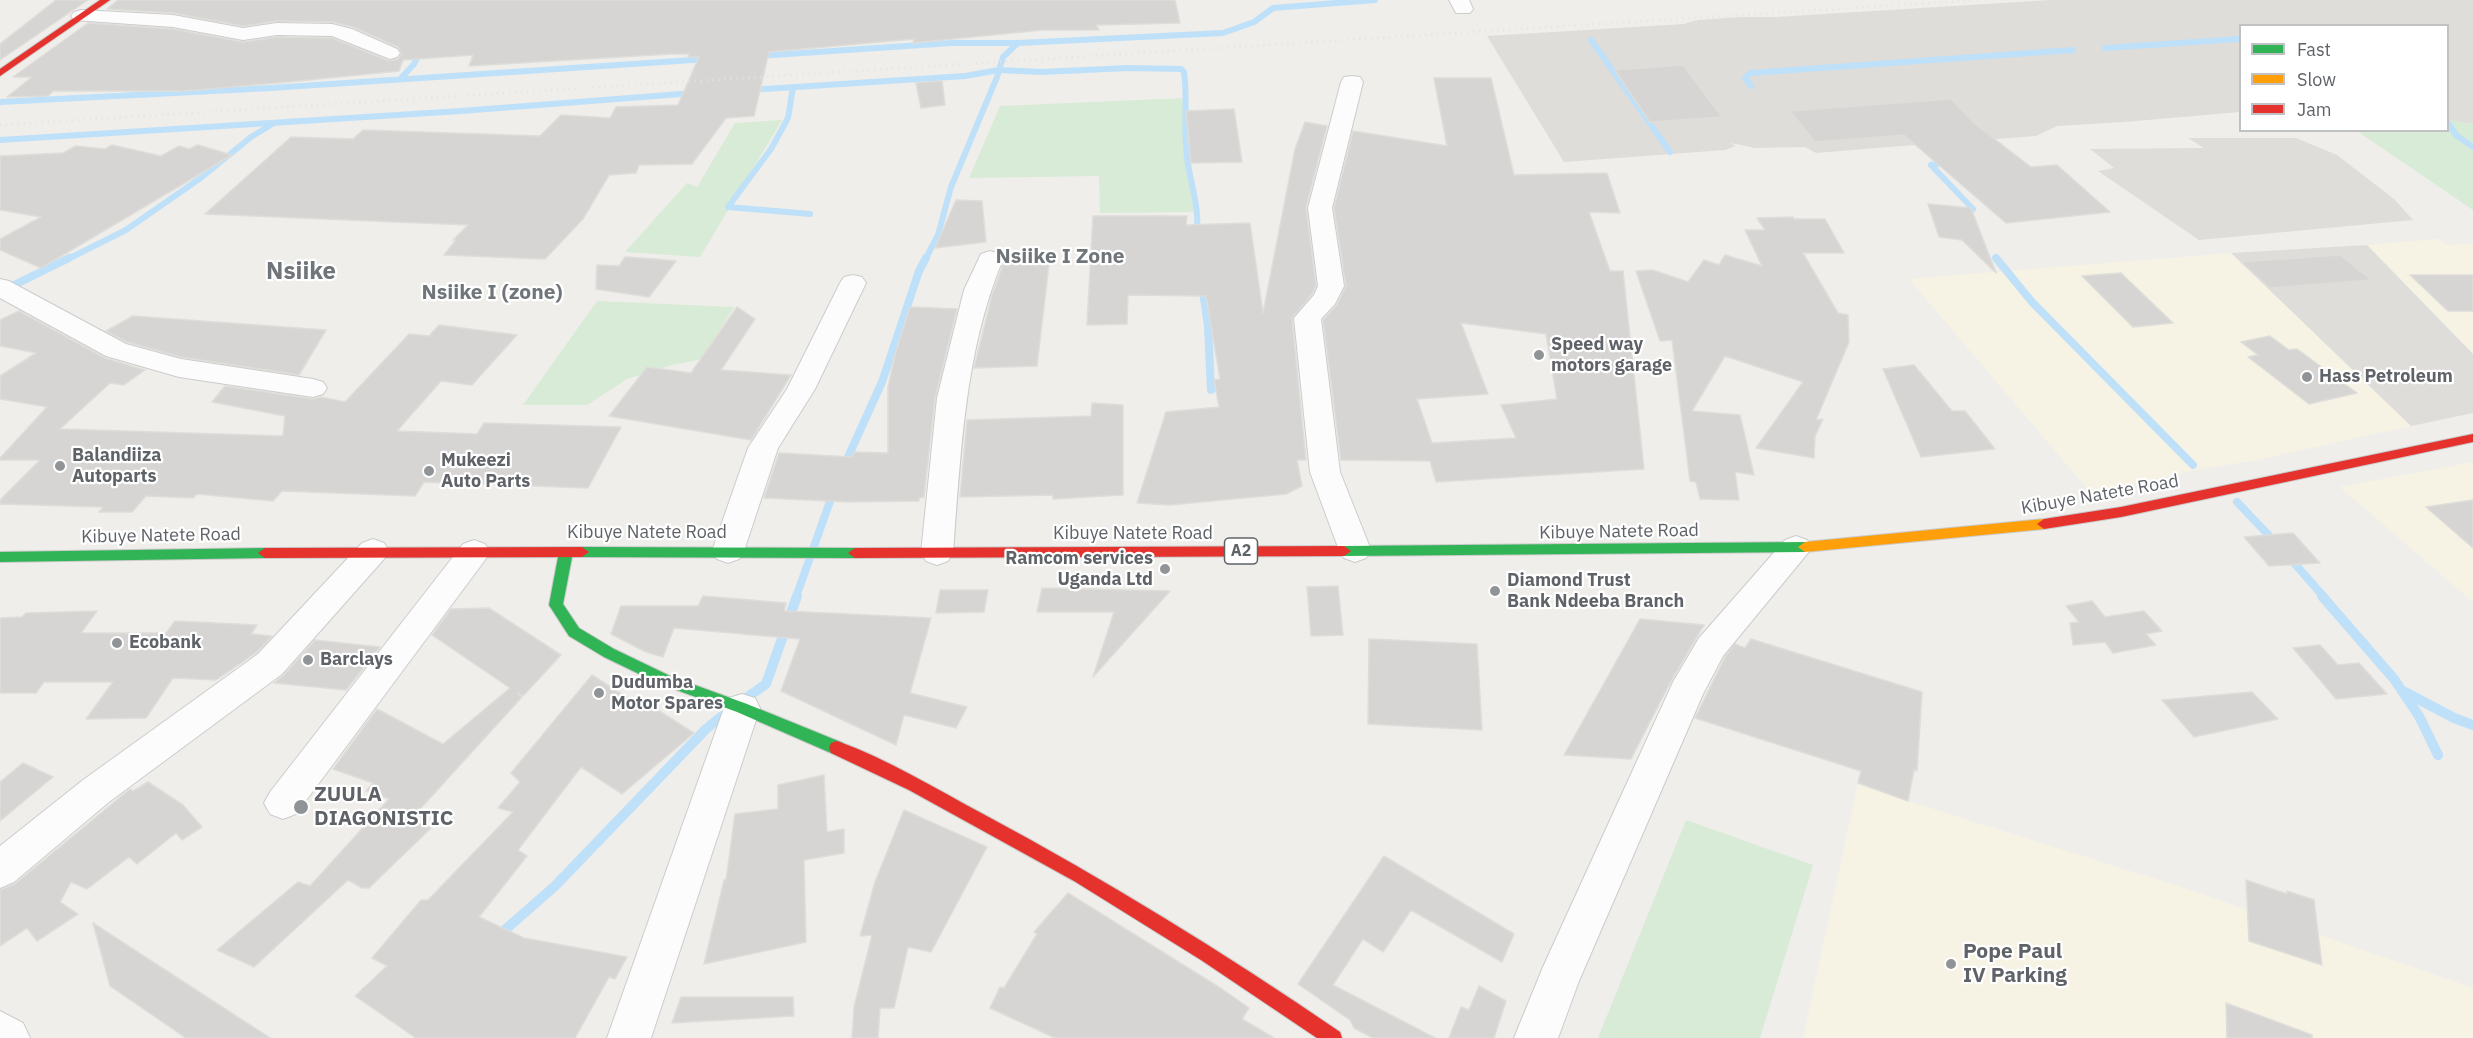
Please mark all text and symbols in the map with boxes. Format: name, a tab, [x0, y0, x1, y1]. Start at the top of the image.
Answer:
legend	[2239, 24, 2449, 132]
text: Fast	[2297, 38, 2331, 61]
text: Slow	[2297, 68, 2336, 91]
text: Jam	[2297, 98, 2332, 121]
district label: Nsiike I Zone	[996, 244, 1124, 270]
district label: Nsiike	[266, 258, 336, 286]
district label: Nsiike I (zone)	[421, 280, 563, 306]
place label: Speed way motors garage	[1551, 334, 1672, 376]
marker: Speed way motors garage	[1532, 348, 1546, 362]
place label: Hass Petroleum	[2319, 366, 2453, 388]
marker: Hass Petroleum	[2300, 370, 2314, 384]
place label: Balandiiza Autoparts	[72, 445, 161, 488]
place label: Mukeezi Auto Parts	[441, 450, 530, 492]
marker: Balandiiza Autoparts	[53, 459, 67, 473]
marker: Mukeezi Auto Parts	[422, 464, 436, 478]
street label: Kibuye Natete Road	[2019, 470, 2181, 520]
street label: Kibuye Natete Road	[1539, 520, 1699, 544]
street label: Kibuye Natete Road	[567, 522, 727, 544]
street label: Kibuye Natete Road	[1053, 523, 1213, 545]
street label: Kibuye Natete Road	[81, 524, 241, 548]
road number: A2	[1224, 538, 1258, 564]
place label: Ramcom services Uganda Ltd	[1005, 548, 1153, 590]
marker: Ramcom services Uganda Ltd	[1158, 562, 1172, 576]
place label: Diamond Trust Bank Ndeeba Branch	[1507, 570, 1684, 612]
marker: Diamond Trust Bank Ndeeba Branch	[1488, 584, 1502, 598]
place label: Ecobank	[129, 632, 201, 654]
marker: Ecobank	[110, 636, 124, 650]
place label: Barclays	[320, 649, 393, 671]
marker: Barclays	[301, 653, 315, 667]
place label: Dudumba Motor Spares	[611, 672, 723, 714]
marker: Dudumba Motor Spares	[592, 686, 606, 700]
place label: ZUULA DIAGONISTIC	[314, 782, 453, 832]
marker: ZUULA DIAGONISTIC	[292, 798, 310, 816]
place label: Pope Paul IV Parking	[1963, 939, 2067, 989]
marker: Pope Paul IV Parking	[1944, 957, 1958, 971]

